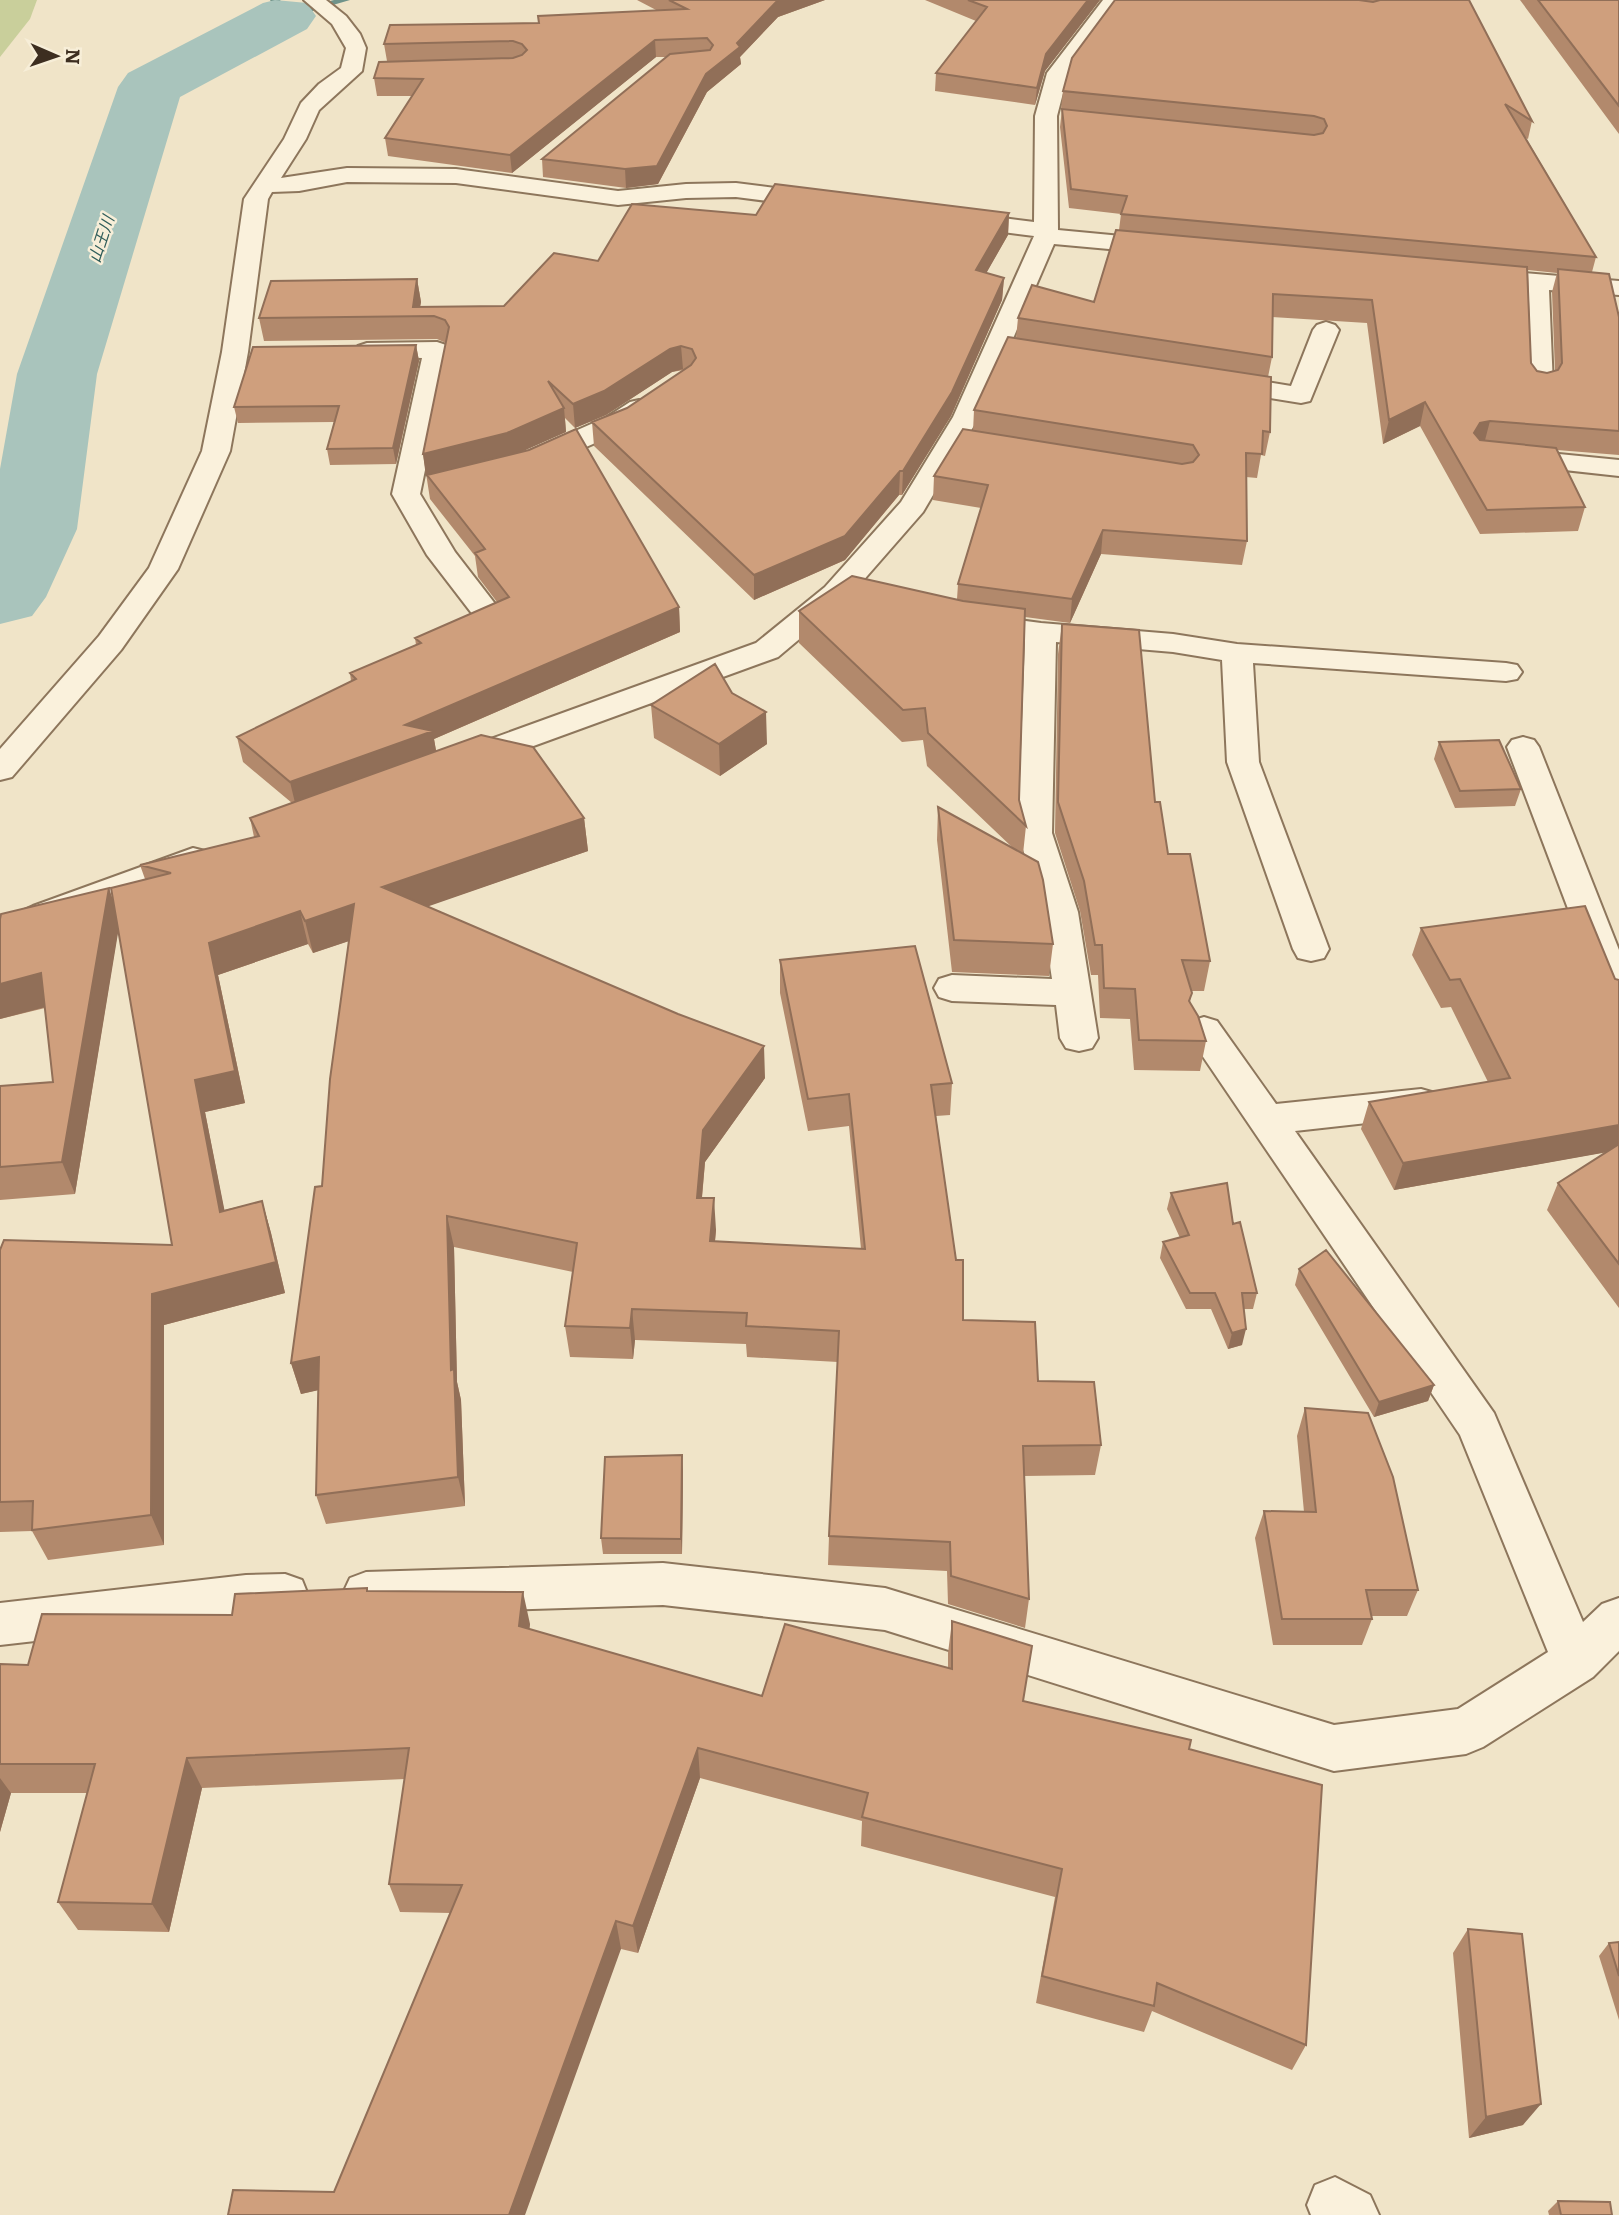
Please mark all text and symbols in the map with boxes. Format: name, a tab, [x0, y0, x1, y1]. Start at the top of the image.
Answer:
north arrow	[21, 21, 91, 91]
text: N	[60, 48, 88, 65]
water label: 山王川	[81, 210, 119, 265]

